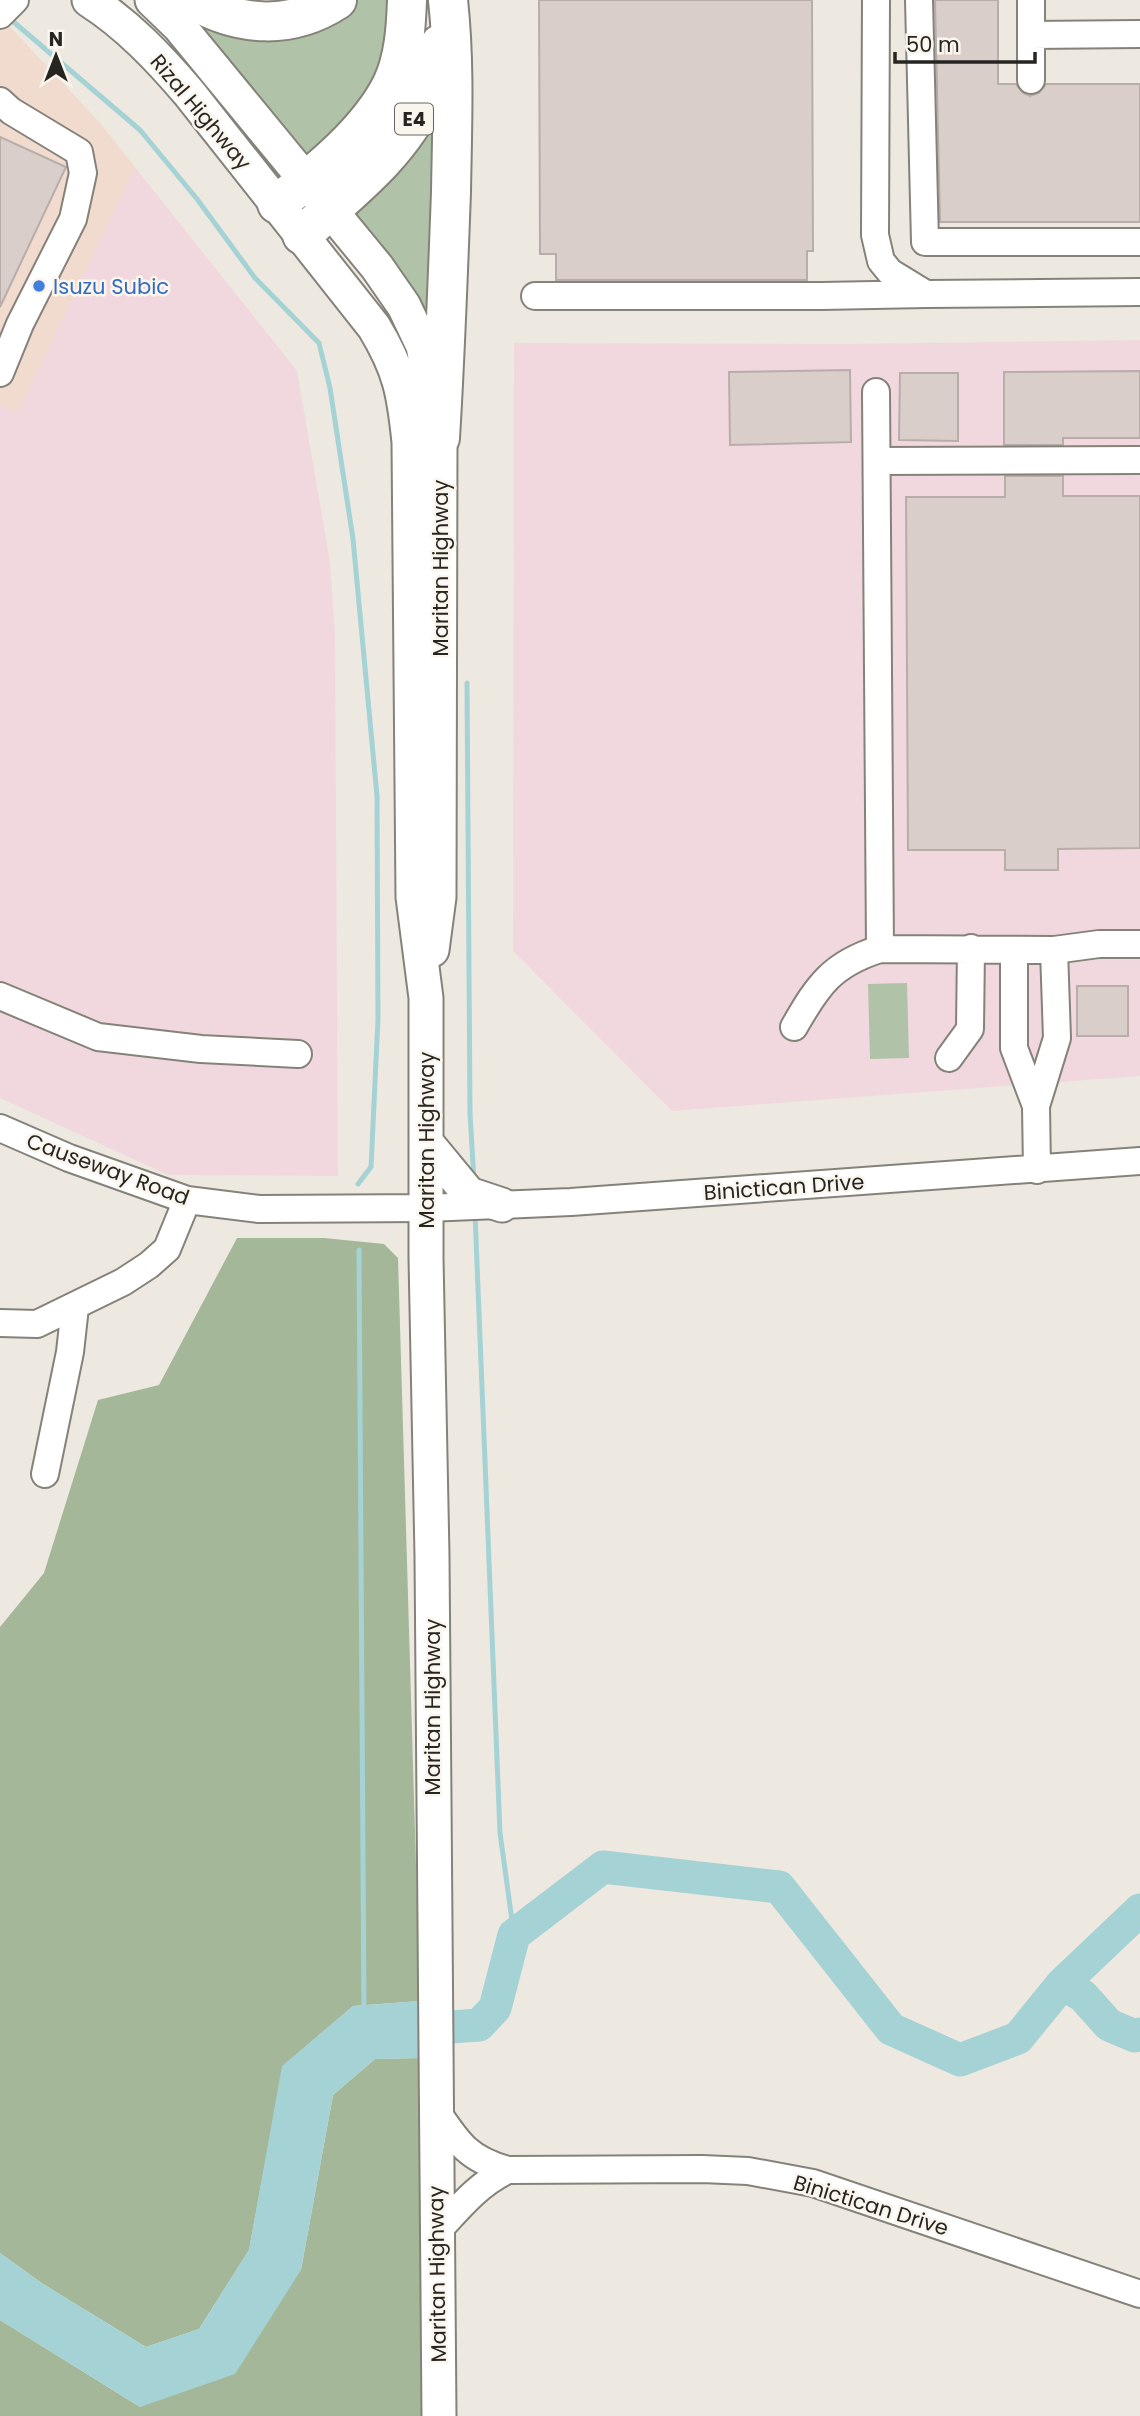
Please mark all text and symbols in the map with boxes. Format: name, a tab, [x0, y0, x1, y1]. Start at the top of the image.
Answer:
north arrow	[21, 21, 91, 91]
scale bar	[895, 21, 1035, 65]
text: N	[49, 26, 63, 53]
text: 50 m	[906, 30, 960, 59]
street label: Rizal Highway	[144, 48, 258, 176]
road number: E4	[395, 104, 433, 134]
place label: Isuzu Subic	[53, 272, 169, 301]
marker: Isuzu Subic	[31, 278, 47, 294]
street label: Maritan Highway	[426, 479, 455, 656]
street label: Maritan Highway	[412, 1051, 441, 1228]
street label: Causeway Road	[23, 1126, 193, 1212]
street label: Binictican Drive	[703, 1167, 865, 1207]
street label: Maritan Highway	[418, 1618, 447, 1795]
street label: Binictican Drive	[790, 2168, 952, 2242]
street label: Maritan Highway	[421, 2185, 453, 2363]

